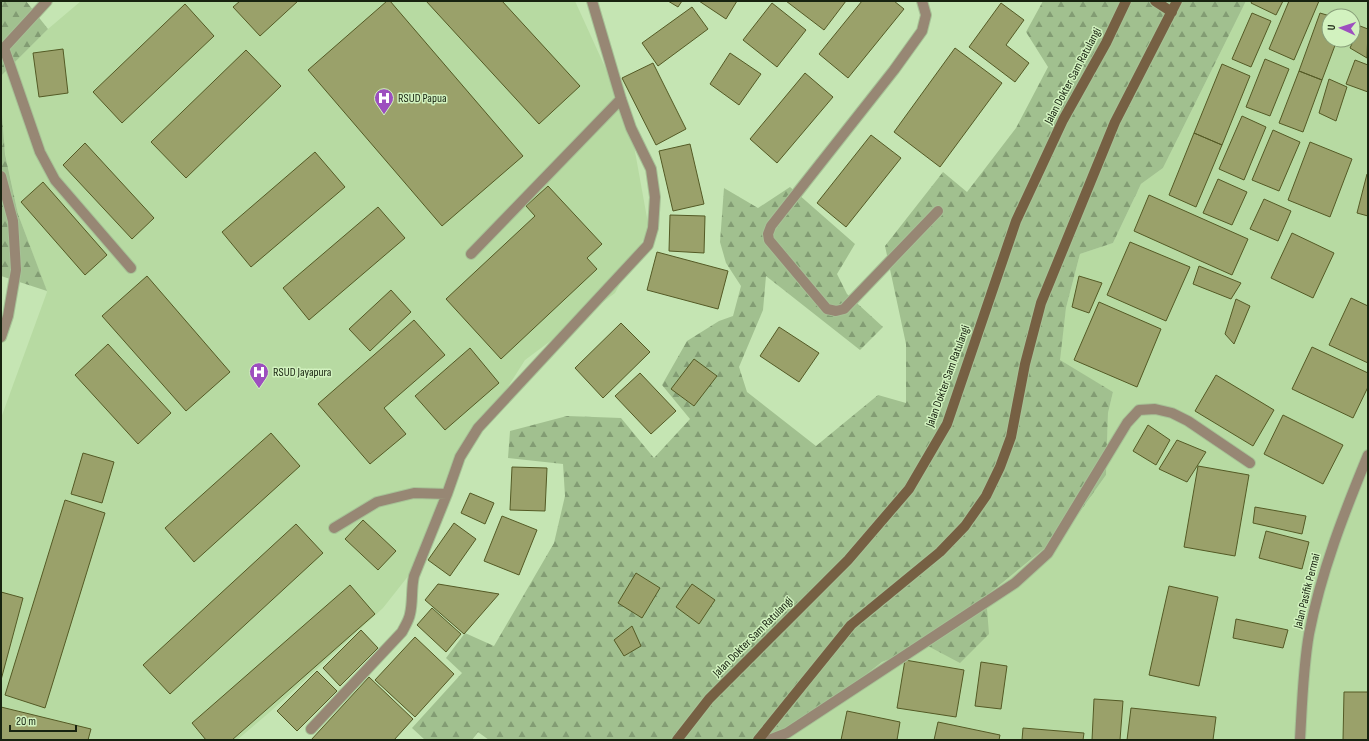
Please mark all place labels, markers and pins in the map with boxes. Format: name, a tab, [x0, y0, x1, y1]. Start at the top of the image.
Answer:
hospital icon: RSUD Papua	[373, 87, 395, 115]
place label: RSUD Papua	[398, 91, 447, 106]
hospital icon: RSUD Jayapura	[248, 361, 270, 389]
place label: RSUD Jayapura	[273, 365, 332, 380]

